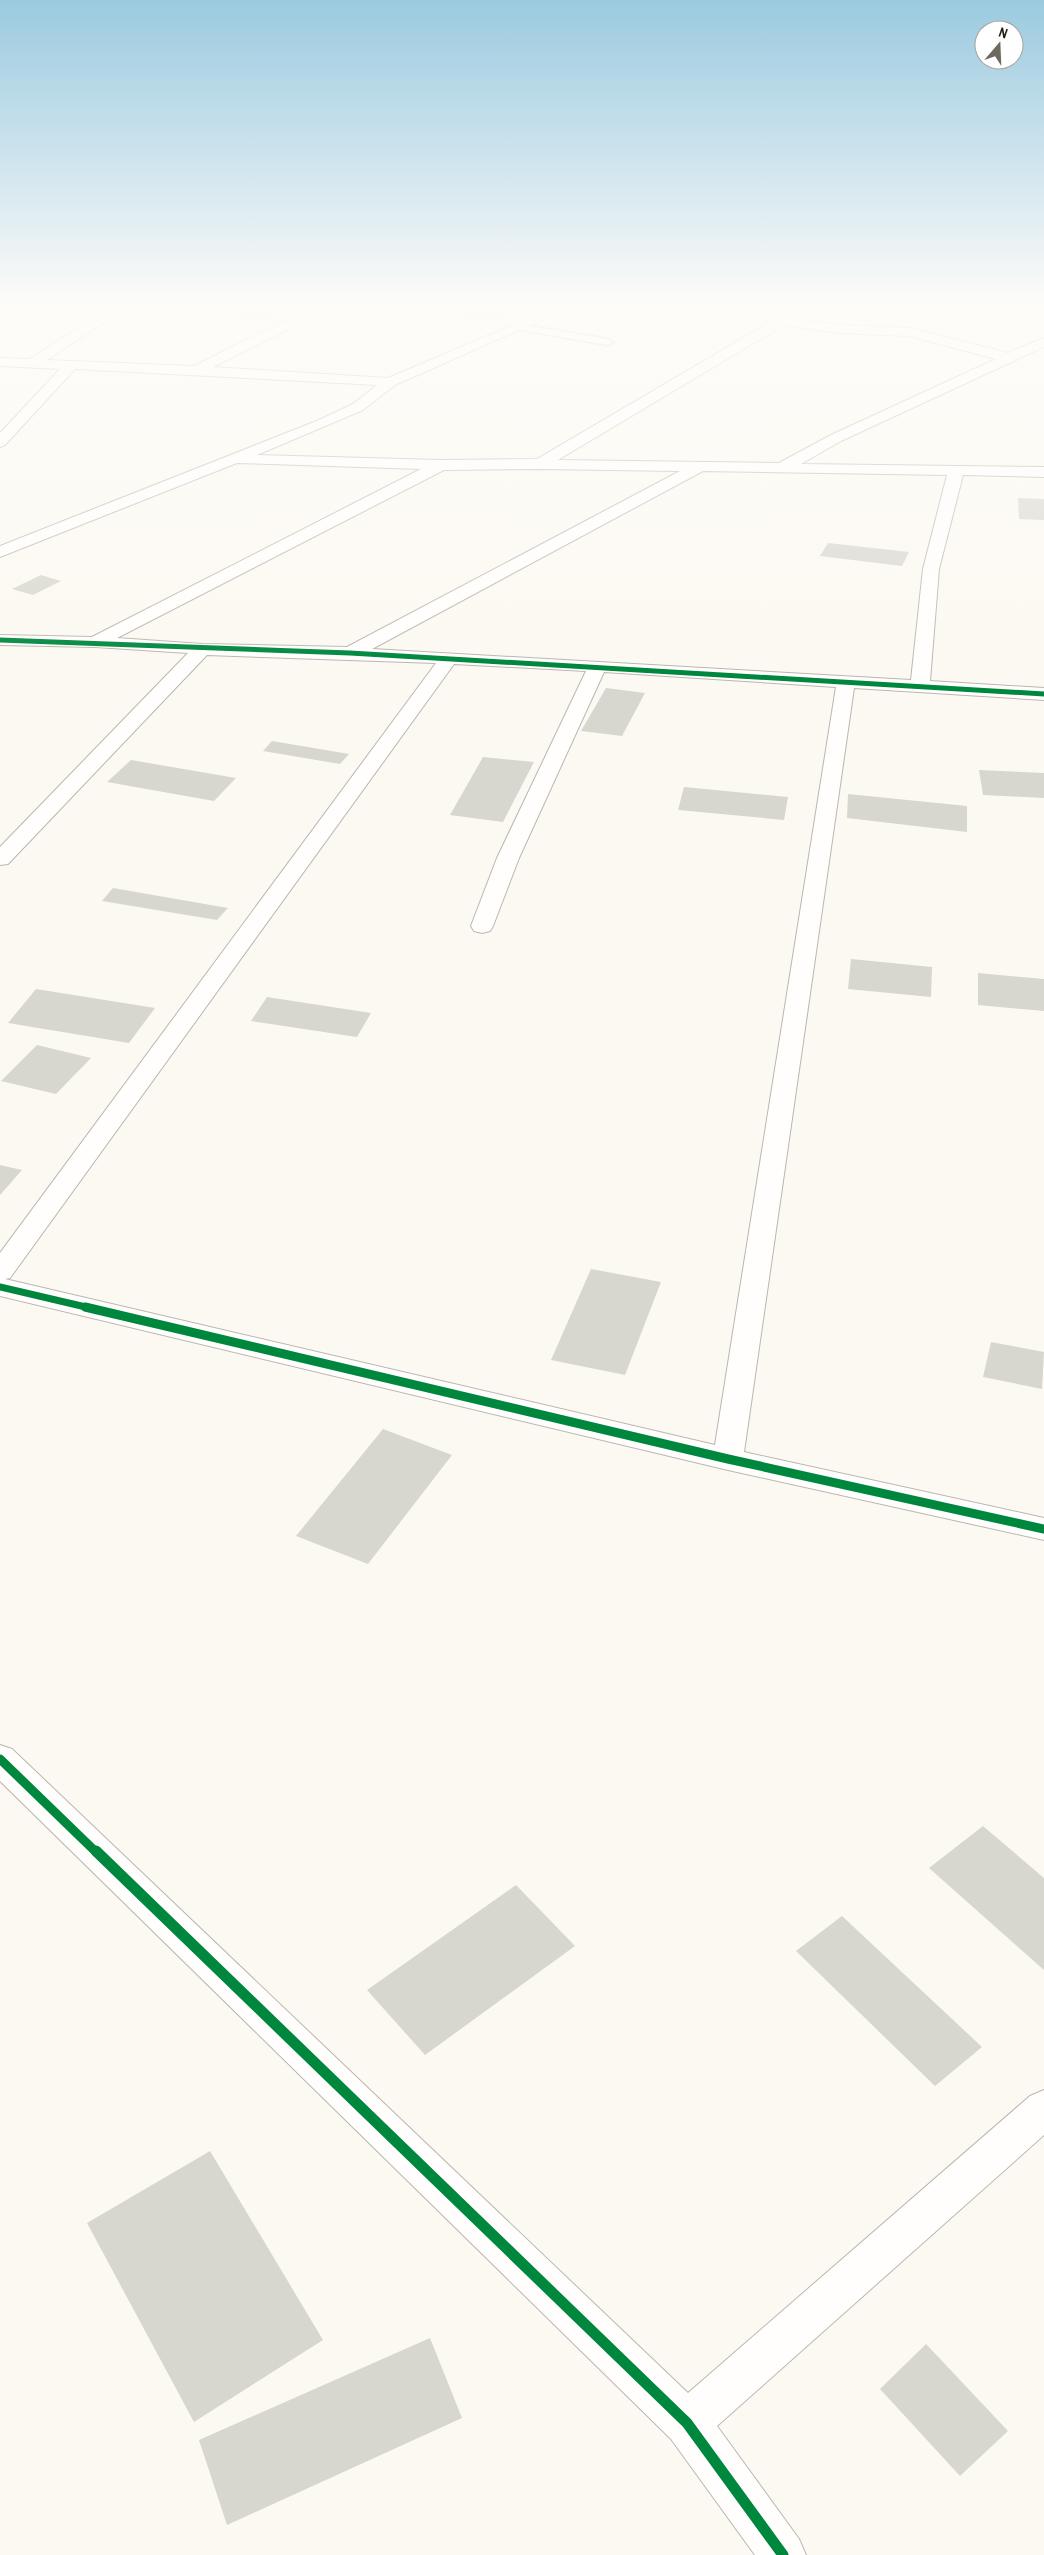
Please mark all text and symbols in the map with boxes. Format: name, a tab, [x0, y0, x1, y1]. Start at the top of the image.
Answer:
north arrow	[974, 20, 1024, 70]
text: N	[996, 23, 1010, 43]

